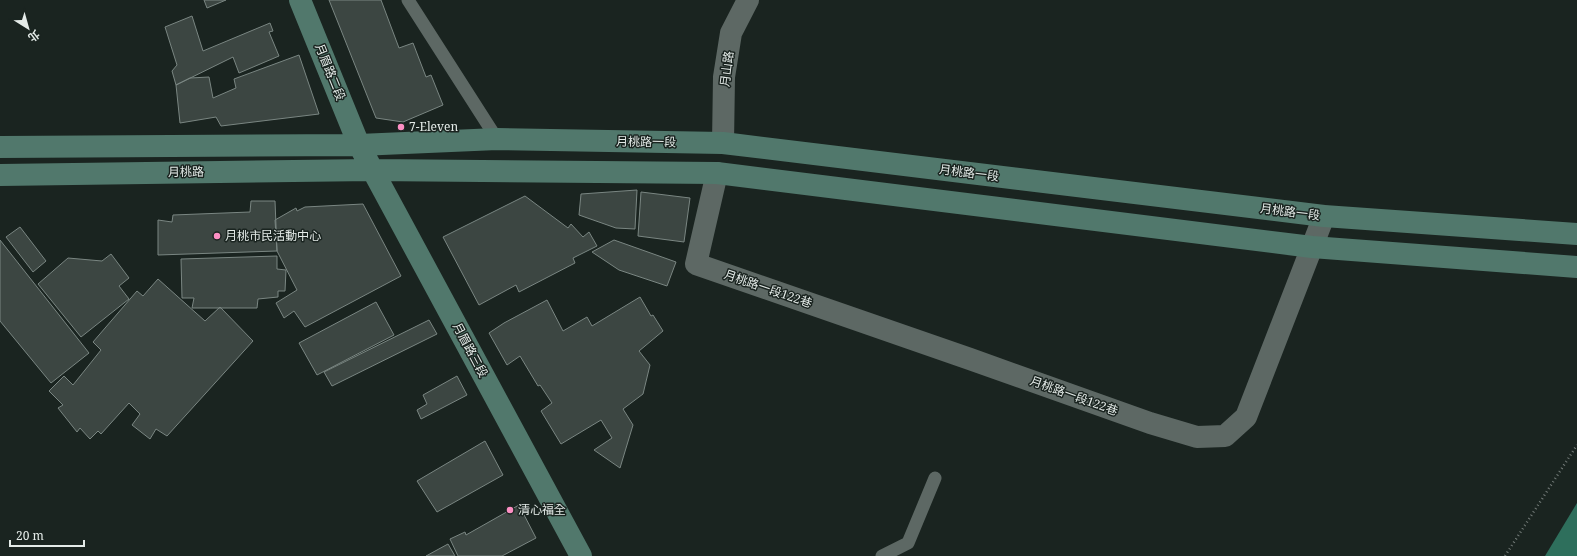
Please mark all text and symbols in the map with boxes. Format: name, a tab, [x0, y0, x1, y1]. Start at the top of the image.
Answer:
north arrow	[8, 8, 48, 48]
text: 北	[25, 27, 43, 46]
street label: 月眉路二段	[311, 41, 350, 103]
street label: 月山路	[716, 50, 737, 88]
place label: 7-Eleven	[409, 118, 458, 135]
marker: 7-Eleven	[396, 122, 406, 132]
street label: 月桃路一段	[616, 132, 676, 151]
street label: 月桃路一段	[938, 160, 1000, 185]
street label: 月桃路	[168, 163, 204, 180]
street label: 月桃路一段	[1259, 199, 1321, 224]
place label: 月桃市民活動中心	[225, 227, 321, 244]
marker: 月桃市民活動中心	[212, 231, 222, 241]
street label: 月桃路一段122巷	[722, 265, 814, 312]
street label: 月眉路三段	[449, 319, 492, 380]
street label: 月桃路一段122巷	[1028, 372, 1120, 419]
place label: 清心福全	[518, 501, 566, 518]
marker: 清心福全	[505, 505, 515, 515]
scale bar	[10, 522, 84, 548]
text: 20 m	[16, 527, 44, 544]

